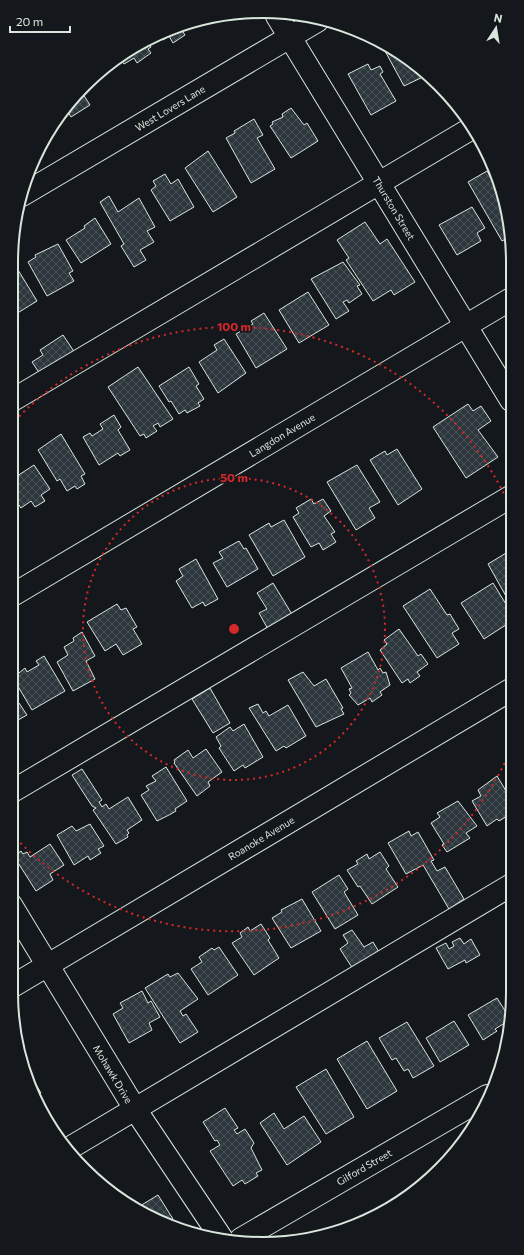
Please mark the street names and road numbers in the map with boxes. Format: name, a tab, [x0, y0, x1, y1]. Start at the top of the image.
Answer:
street label: West Lovers Lane	[133, 82, 207, 134]
street label: Thurston Street	[370, 174, 418, 242]
street label: Langdon Avenue	[247, 411, 317, 459]
street label: Roanoke Avenue	[226, 814, 296, 862]
street label: Mohawk Drive	[91, 1043, 135, 1105]
street label: Gilford Street	[334, 1146, 394, 1188]

